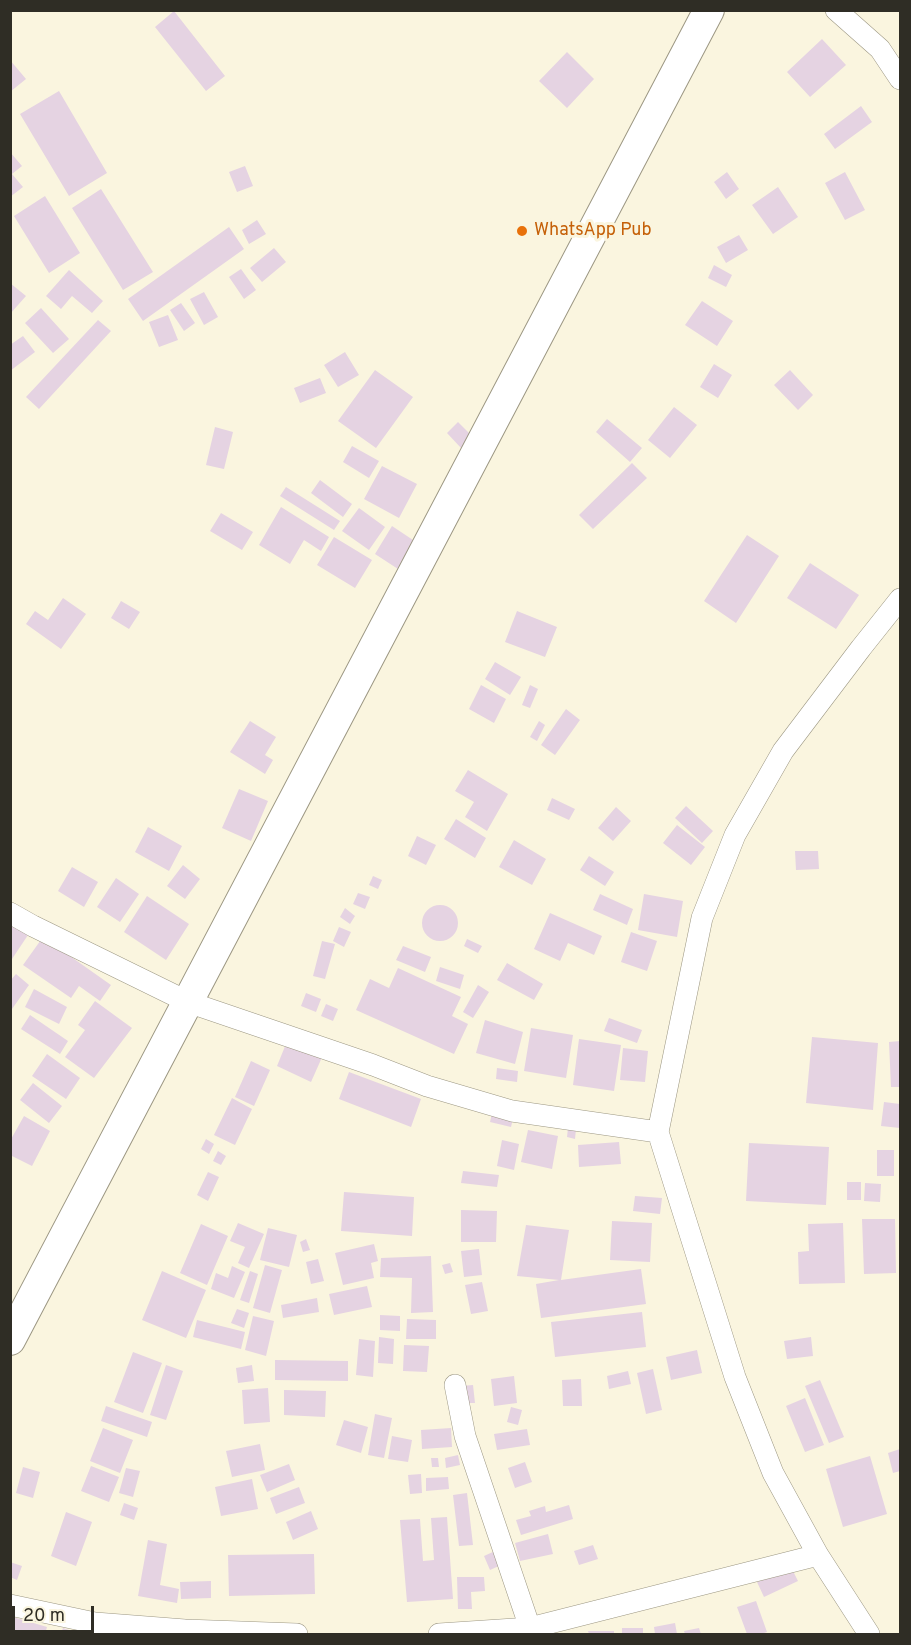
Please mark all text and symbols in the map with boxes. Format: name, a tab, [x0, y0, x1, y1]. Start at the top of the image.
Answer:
place label: WhatsApp Pub	[534, 220, 652, 242]
marker: WhatsApp Pub	[515, 224, 529, 238]
scale bar	[15, 1594, 98, 1632]
text: 20 m	[23, 1605, 65, 1628]

